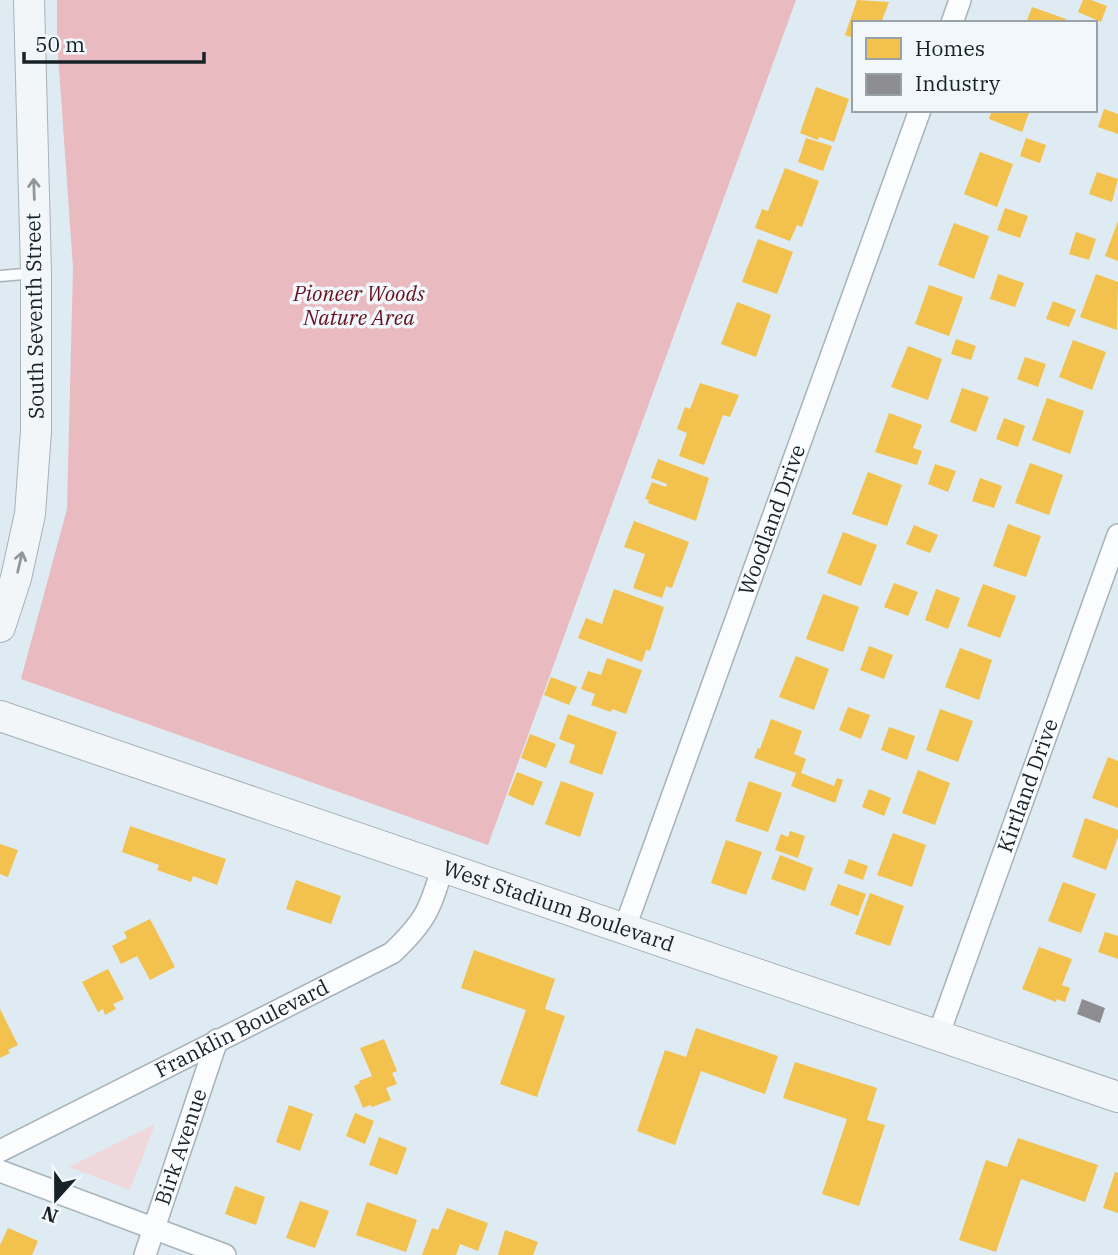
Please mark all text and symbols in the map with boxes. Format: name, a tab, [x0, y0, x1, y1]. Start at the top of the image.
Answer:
scale bar	[24, 21, 205, 65]
legend	[852, 21, 1097, 112]
text: 50 m	[35, 30, 85, 58]
text: Homes	[915, 34, 985, 62]
text: Industry	[915, 69, 1001, 97]
one-way arrow	[27, 178, 41, 201]
street label: South Seventh Street	[18, 213, 50, 419]
park label: Pioneer Woods Nature Area	[292, 279, 425, 331]
street label: Woodland Drive	[731, 440, 811, 599]
one-way arrow	[13, 551, 27, 574]
street label: Kirtland Drive	[990, 715, 1064, 856]
street label: West Stadium Boulevard	[439, 853, 678, 958]
street label: Franklin Boulevard	[150, 972, 333, 1084]
street label: Birk Avenue	[148, 1085, 213, 1208]
north arrow	[21, 1164, 91, 1234]
text: N	[39, 1201, 61, 1229]

